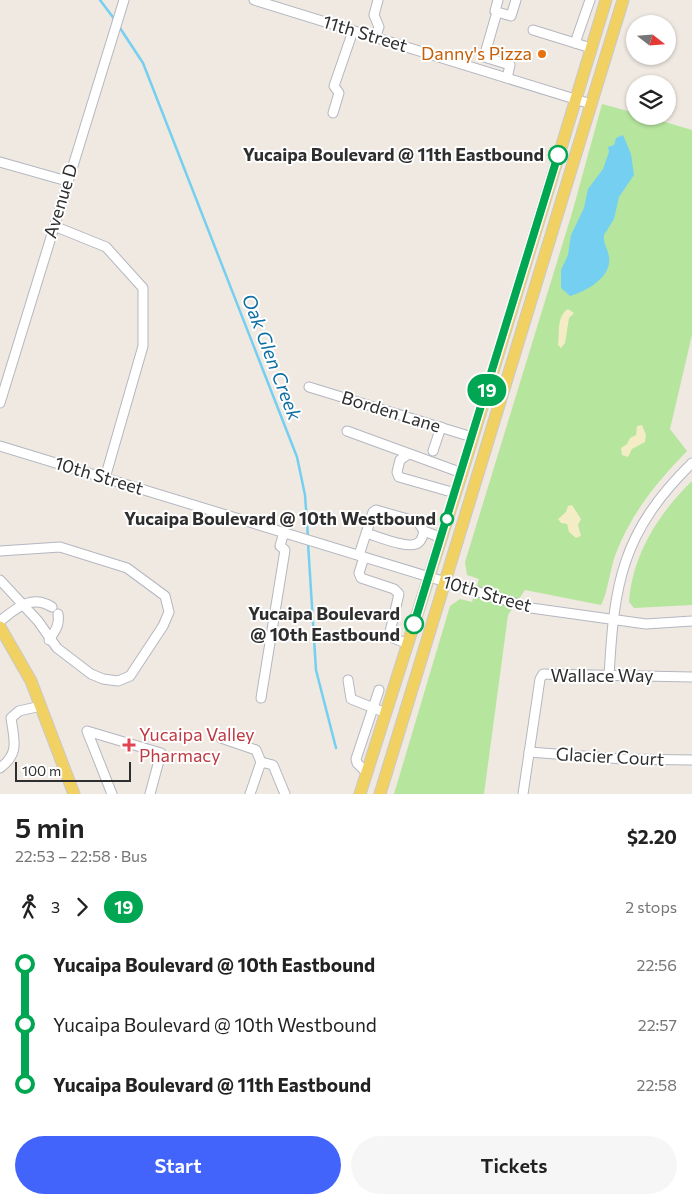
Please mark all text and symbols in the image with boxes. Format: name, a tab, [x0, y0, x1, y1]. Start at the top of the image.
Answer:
street label: 11th Street	[320, 10, 410, 56]
north arrow	[626, 15, 676, 65]
map controls	[626, 15, 676, 125]
place label: Danny's Pizza	[421, 42, 532, 64]
marker: Danny's Pizza	[536, 48, 548, 60]
button: layers	[626, 75, 676, 125]
place label: Yucaipa Boulevard @ 11th Eastbound	[243, 143, 544, 165]
marker: Yucaipa Boulevard @ 11th Eastbound	[548, 145, 568, 165]
street label: Avenue D	[38, 161, 82, 241]
water label: Oak Glen Creek	[238, 290, 307, 424]
line badge: 19	[464, 374, 510, 406]
text: 19	[477, 379, 497, 401]
street label: Borden Lane	[339, 386, 443, 437]
street label: 10th Street	[52, 451, 146, 499]
place label: Yucaipa Boulevard @ 10th Westbound	[124, 507, 436, 529]
marker: Yucaipa Boulevard @ 10th Westbound	[440, 512, 454, 526]
street label: 10th Street	[440, 570, 534, 616]
place label: Yucaipa Boulevard @ 10th Eastbound	[248, 602, 400, 645]
marker: Yucaipa Boulevard @ 10th Eastbound	[404, 614, 424, 634]
street label: Wallace Way	[550, 664, 654, 686]
place label: Yucaipa Valley Pharmacy	[139, 723, 255, 766]
marker: Yucaipa Valley Pharmacy	[123, 739, 135, 751]
street label: Glacier Court	[555, 742, 665, 770]
scale bar	[15, 759, 131, 782]
text: 100 m	[22, 762, 61, 779]
text: 5 min	[15, 810, 85, 844]
text: $2.20	[627, 825, 677, 848]
text: 22:53 – 22:58 · Bus	[15, 846, 147, 865]
icon: walk	[15, 893, 43, 921]
icon: forward	[68, 893, 96, 921]
text: 19	[114, 896, 133, 918]
text: 3	[51, 897, 60, 916]
text: 2 stops	[625, 897, 677, 916]
text: Yucaipa Boulevard @ 10th Eastbound	[53, 953, 375, 976]
text: 22:56	[637, 955, 677, 974]
text: Yucaipa Boulevard @ 10th Westbound	[53, 1013, 377, 1036]
text: 22:57	[638, 1015, 677, 1034]
text: Yucaipa Boulevard @ 11th Eastbound	[53, 1073, 371, 1096]
text: 22:58	[637, 1075, 677, 1094]
button: Start	[15, 1136, 341, 1194]
button: Tickets	[351, 1136, 677, 1194]

